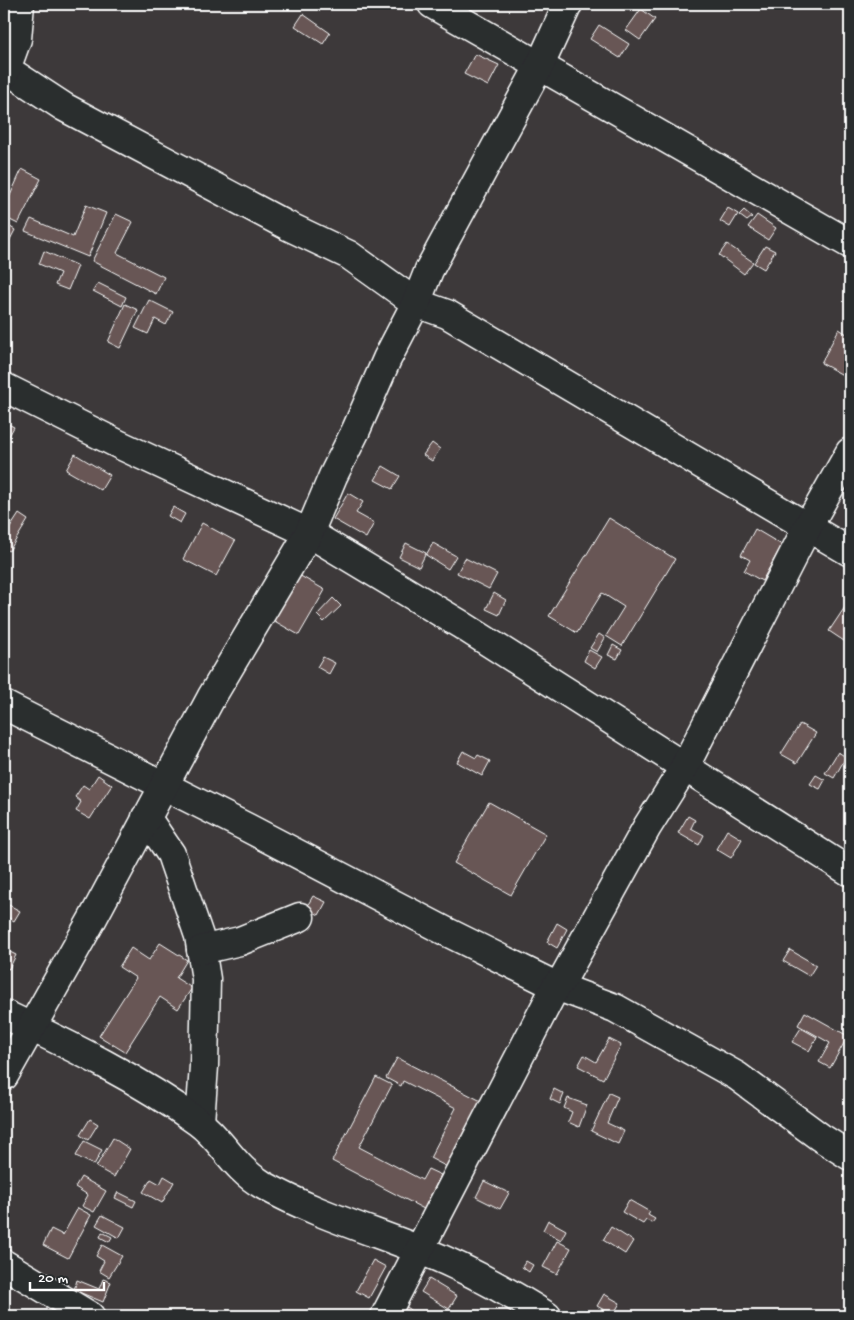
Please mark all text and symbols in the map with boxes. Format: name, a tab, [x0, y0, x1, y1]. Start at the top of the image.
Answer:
scale bar	[30, 1260, 104, 1292]
text: 20 m	[38, 1270, 68, 1288]

